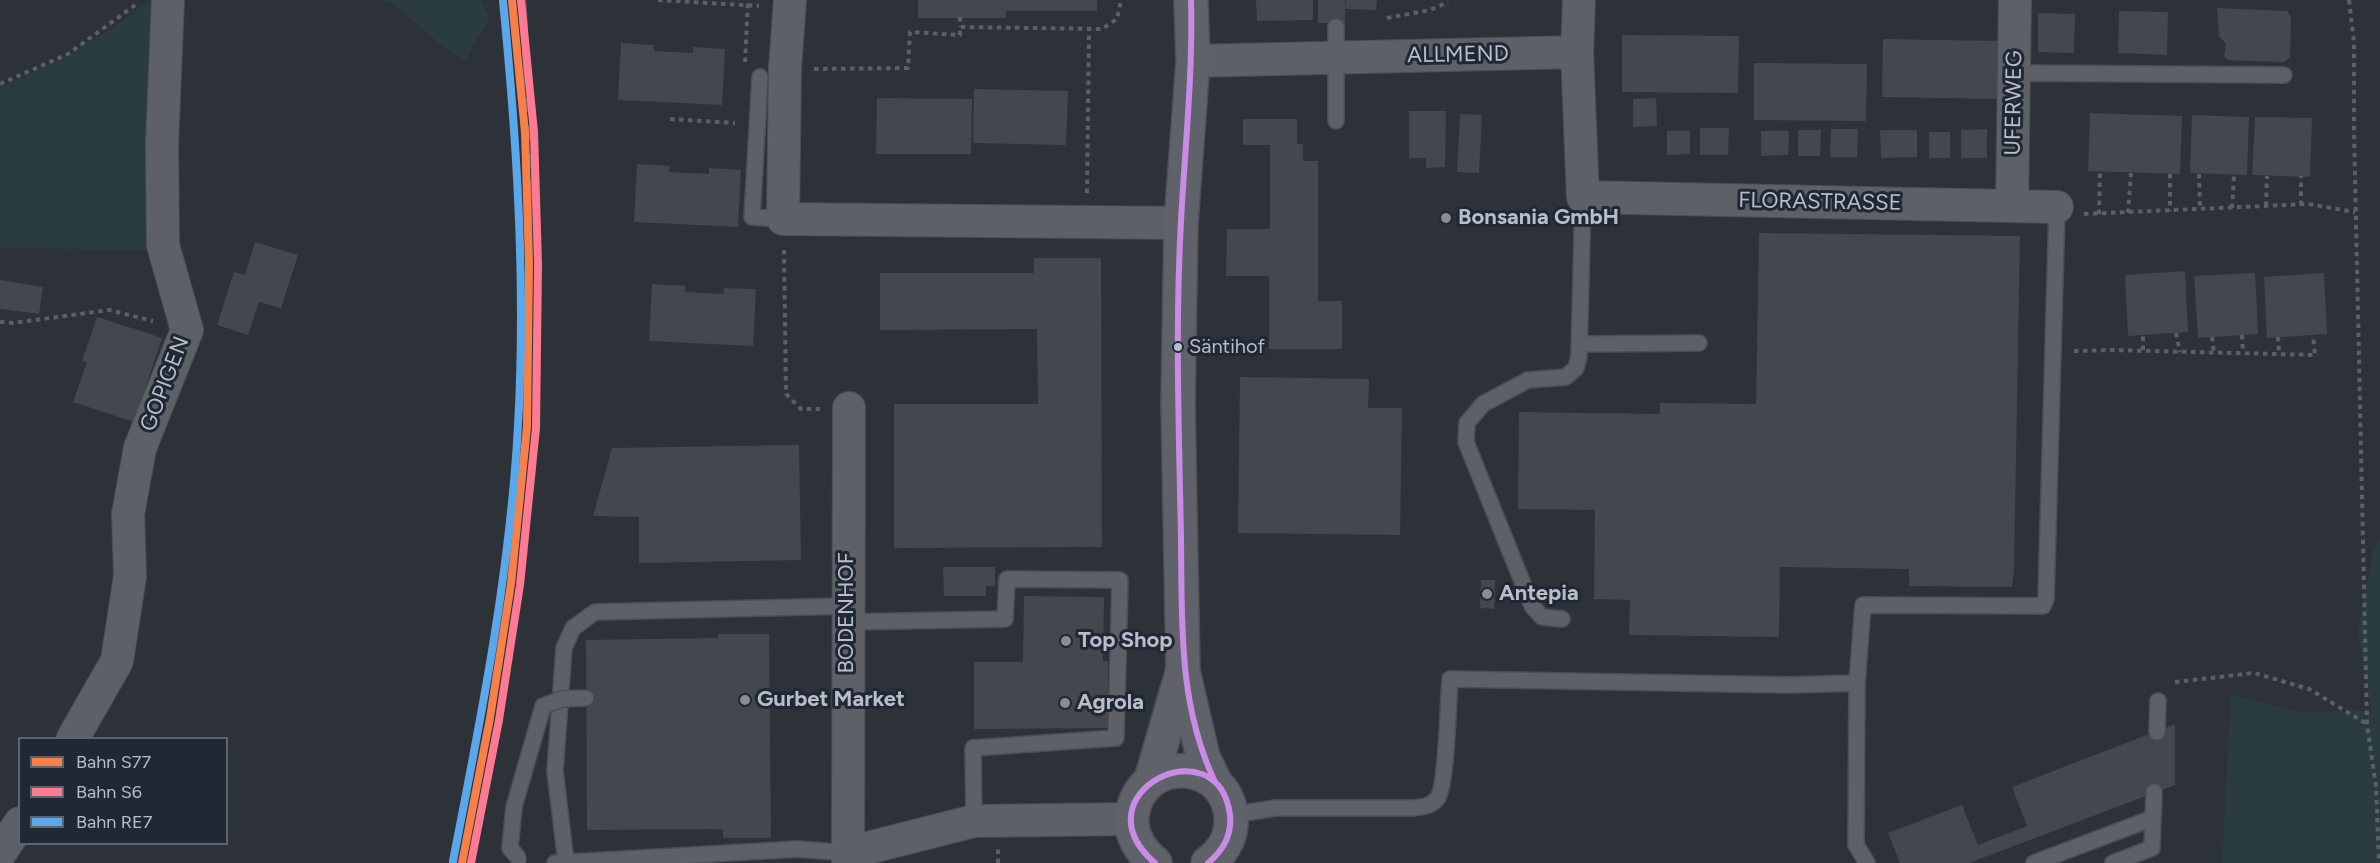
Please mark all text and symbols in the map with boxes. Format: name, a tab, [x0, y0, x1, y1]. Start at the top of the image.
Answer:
street label: ALLMEND	[1407, 41, 1509, 69]
street label: UFERWEG	[2000, 50, 2028, 156]
street label: FLORASTRASSE	[1738, 187, 1902, 217]
place label: Bonsania GmbH	[1458, 205, 1619, 231]
marker: Bonsania GmbH	[1439, 211, 1453, 225]
street label: GOPIGEN	[135, 333, 195, 435]
place label: Säntihof	[1189, 335, 1265, 359]
marker: Säntihof	[1172, 341, 1184, 353]
street label: BODENHOF	[834, 552, 860, 674]
place label: Antepia	[1499, 581, 1579, 607]
marker: Antepia	[1480, 587, 1494, 601]
place label: Top Shop	[1078, 628, 1173, 654]
marker: Top Shop	[1059, 634, 1073, 648]
place label: Gurbet Market	[757, 687, 905, 713]
place label: Agrola	[1077, 690, 1144, 716]
marker: Gurbet Market	[738, 693, 752, 707]
marker: Agrola	[1058, 696, 1072, 710]
legend	[18, 737, 228, 845]
text: Bahn S77	[76, 751, 151, 773]
text: Bahn S6	[76, 781, 142, 803]
text: Bahn RE7	[76, 811, 152, 833]

